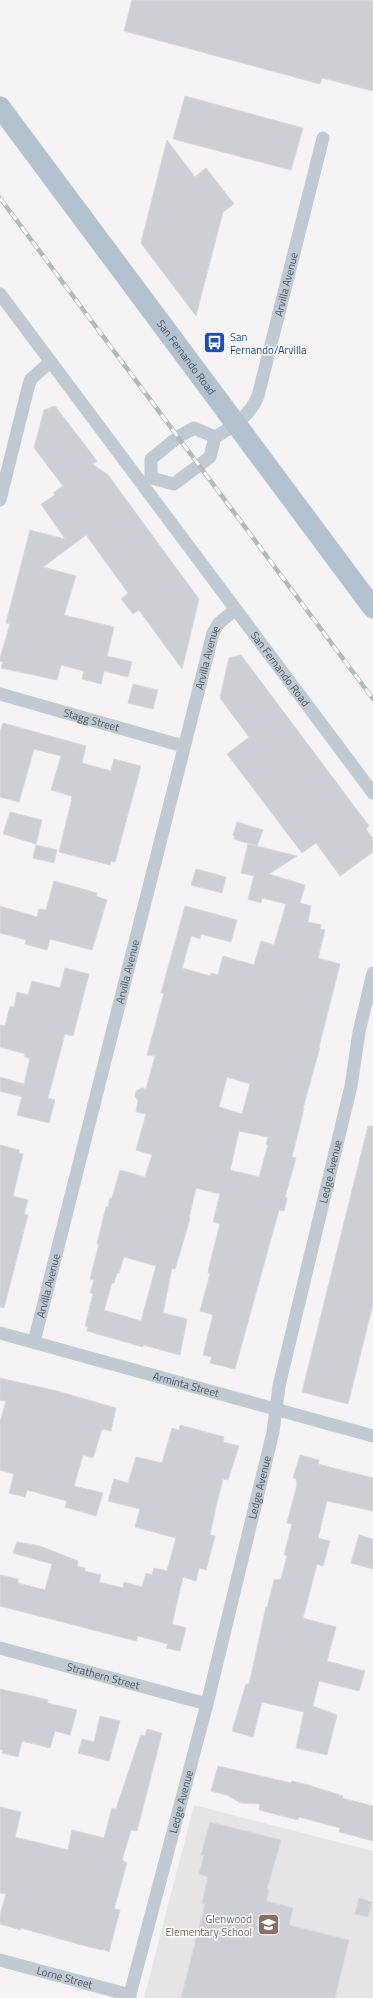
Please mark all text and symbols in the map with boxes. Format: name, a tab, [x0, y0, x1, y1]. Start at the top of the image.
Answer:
street label: Arvilla Avenue	[270, 250, 302, 318]
street label: San Fernando Road	[153, 316, 220, 398]
place label: San Fernando/Arvilla	[230, 329, 307, 358]
bus stop icon: San Fernando/Arvilla	[201, 330, 227, 356]
street label: Arvilla Avenue	[191, 622, 224, 691]
street label: San Fernando Road	[247, 628, 314, 710]
street label: Stagg Street	[62, 704, 121, 736]
street label: Arvilla Avenue	[112, 937, 143, 1005]
street label: Ledge Avenue	[315, 1138, 346, 1205]
street label: Arvilla Avenue	[32, 1252, 64, 1320]
street label: Arminta Street	[151, 1368, 221, 1401]
street label: Ledge Avenue	[244, 1454, 275, 1521]
street label: Strathern Street	[65, 1658, 142, 1693]
street label: Ledge Avenue	[165, 1768, 197, 1835]
place label: Glenwood Elementary School	[165, 1911, 252, 1940]
school or university icon: Glenwood Elementary School	[255, 1912, 281, 1938]
street label: Lorne Street	[35, 1962, 94, 1993]

